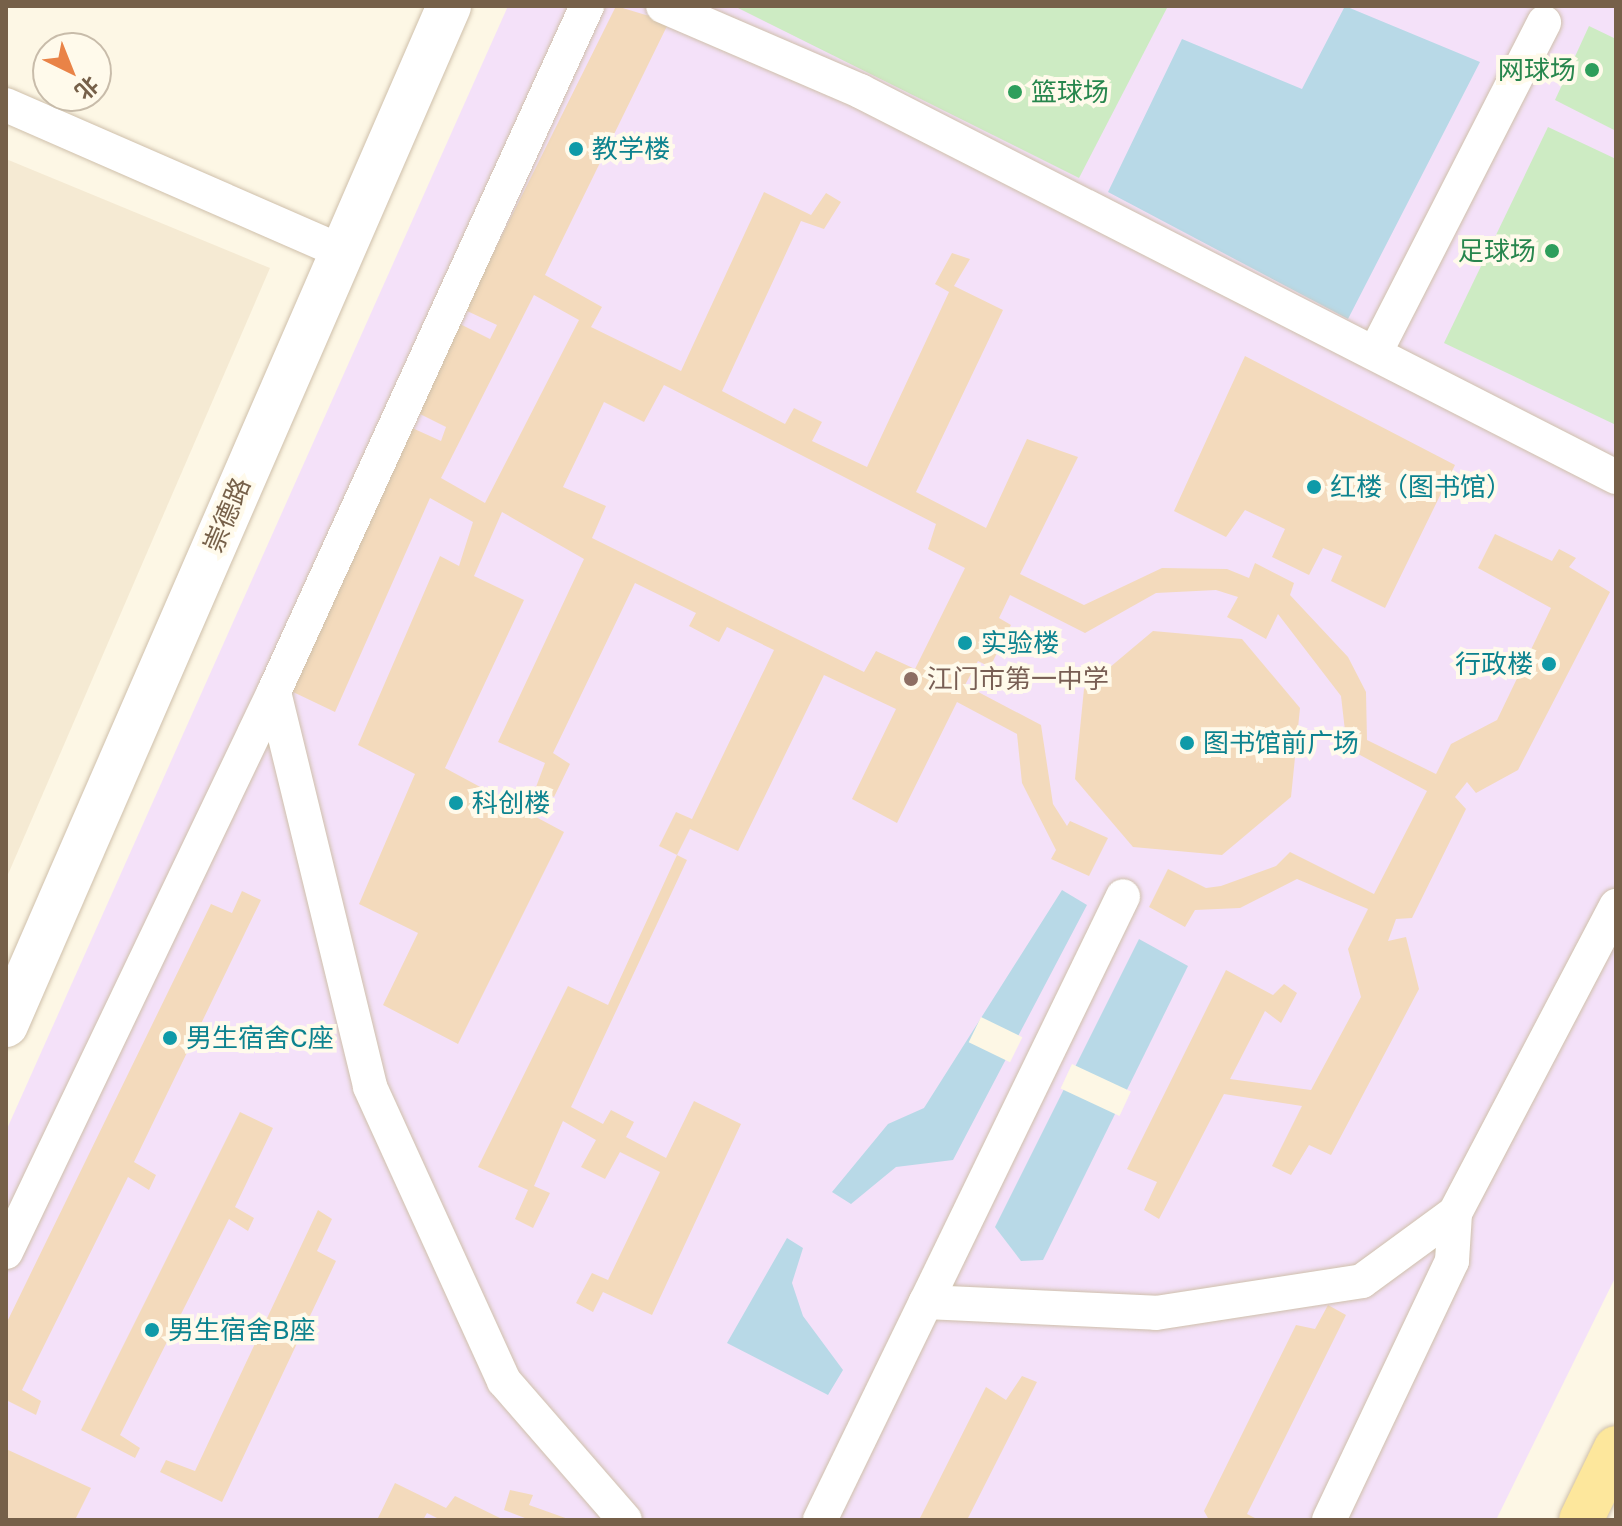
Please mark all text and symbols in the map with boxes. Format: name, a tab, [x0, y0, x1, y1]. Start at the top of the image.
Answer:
north arrow	[32, 32, 112, 112]
place label: 网球场	[1498, 54, 1576, 86]
marker: 网球场	[1583, 61, 1601, 79]
text: 北	[70, 71, 105, 106]
place label: 篮球场	[1031, 76, 1109, 108]
marker: 篮球场	[1006, 83, 1024, 101]
place label: 教学楼	[592, 133, 670, 165]
marker: 教学楼	[567, 140, 585, 158]
place label: 足球场	[1458, 235, 1536, 267]
marker: 足球场	[1543, 242, 1561, 260]
place label: 红楼（图书馆）	[1330, 471, 1512, 503]
street label: 崇德路	[197, 473, 257, 557]
marker: 红楼（图书馆）	[1305, 478, 1323, 496]
place label: 实验楼	[981, 627, 1059, 659]
marker: 实验楼	[956, 634, 974, 652]
place label: 行政楼	[1455, 648, 1533, 680]
marker: 行政楼	[1540, 655, 1558, 673]
place label: 江门市第一中学	[927, 663, 1109, 695]
marker: 江门市第一中学	[902, 670, 920, 688]
place label: 图书馆前广场	[1203, 727, 1359, 759]
marker: 图书馆前广场	[1178, 734, 1196, 752]
place label: 科创楼	[472, 787, 550, 819]
marker: 科创楼	[447, 794, 465, 812]
place label: 男生宿舍C座	[186, 1022, 334, 1054]
marker: 男生宿舍C座	[161, 1029, 179, 1047]
place label: 男生宿舍B座	[168, 1314, 315, 1346]
marker: 男生宿舍B座	[143, 1321, 161, 1339]

